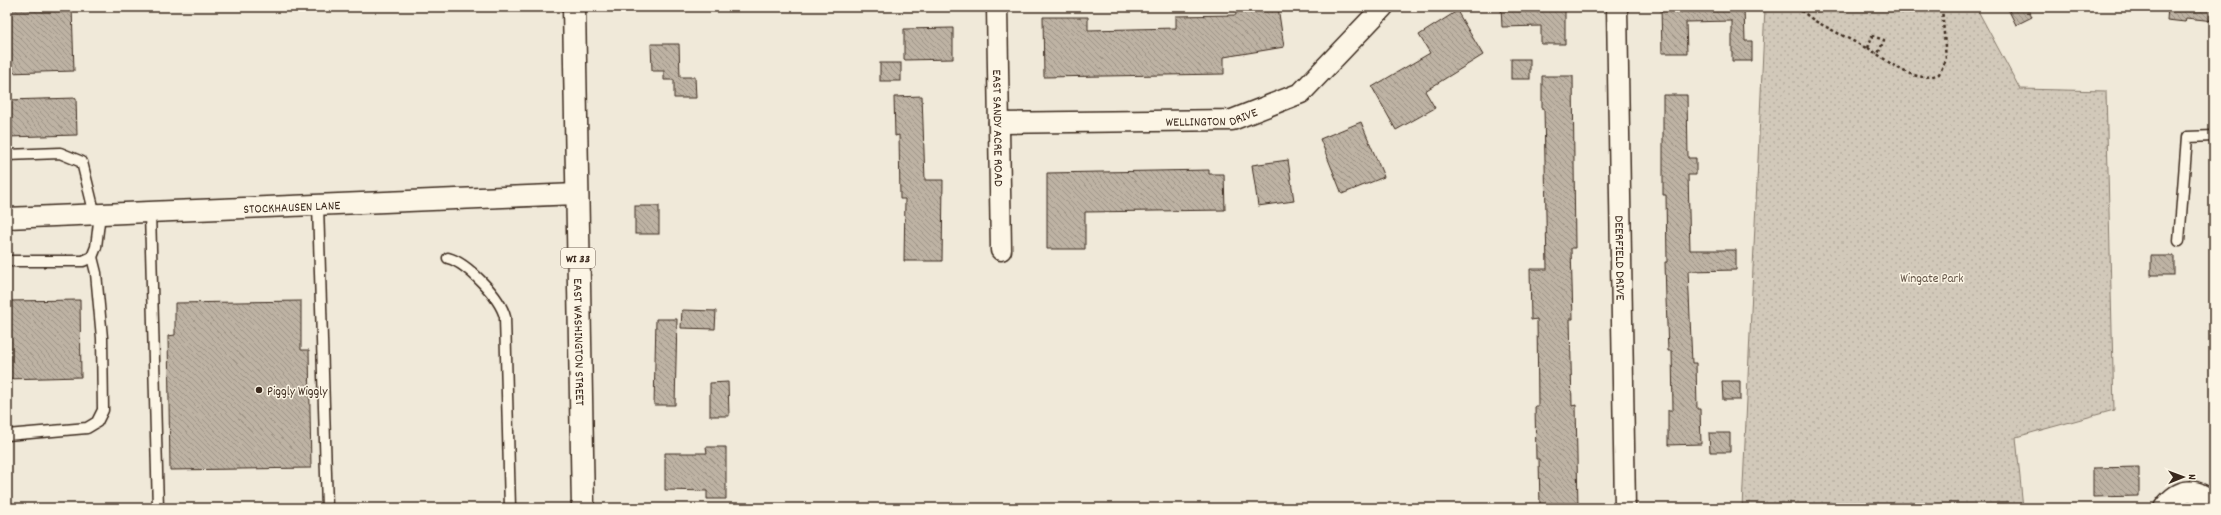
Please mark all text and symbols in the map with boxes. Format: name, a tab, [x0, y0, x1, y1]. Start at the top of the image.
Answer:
street label: EAST SANDY ACRE ROAD	[986, 69, 1007, 187]
street label: WELLINGTON DRIVE	[1166, 104, 1261, 133]
street label: STOCKHAUSEN LANE	[243, 197, 341, 220]
street label: DEERFIELD DRIVE	[1608, 215, 1629, 301]
road number: WI 33	[561, 248, 595, 268]
park label: Wingate Park	[1900, 270, 1964, 289]
street label: EAST WASHINGTON STREET	[567, 278, 588, 406]
place label: Piggly Wiggly	[267, 383, 328, 402]
marker: Piggly Wiggly	[254, 385, 264, 395]
north arrow	[2163, 457, 2203, 497]
text: N	[2183, 474, 2199, 480]

